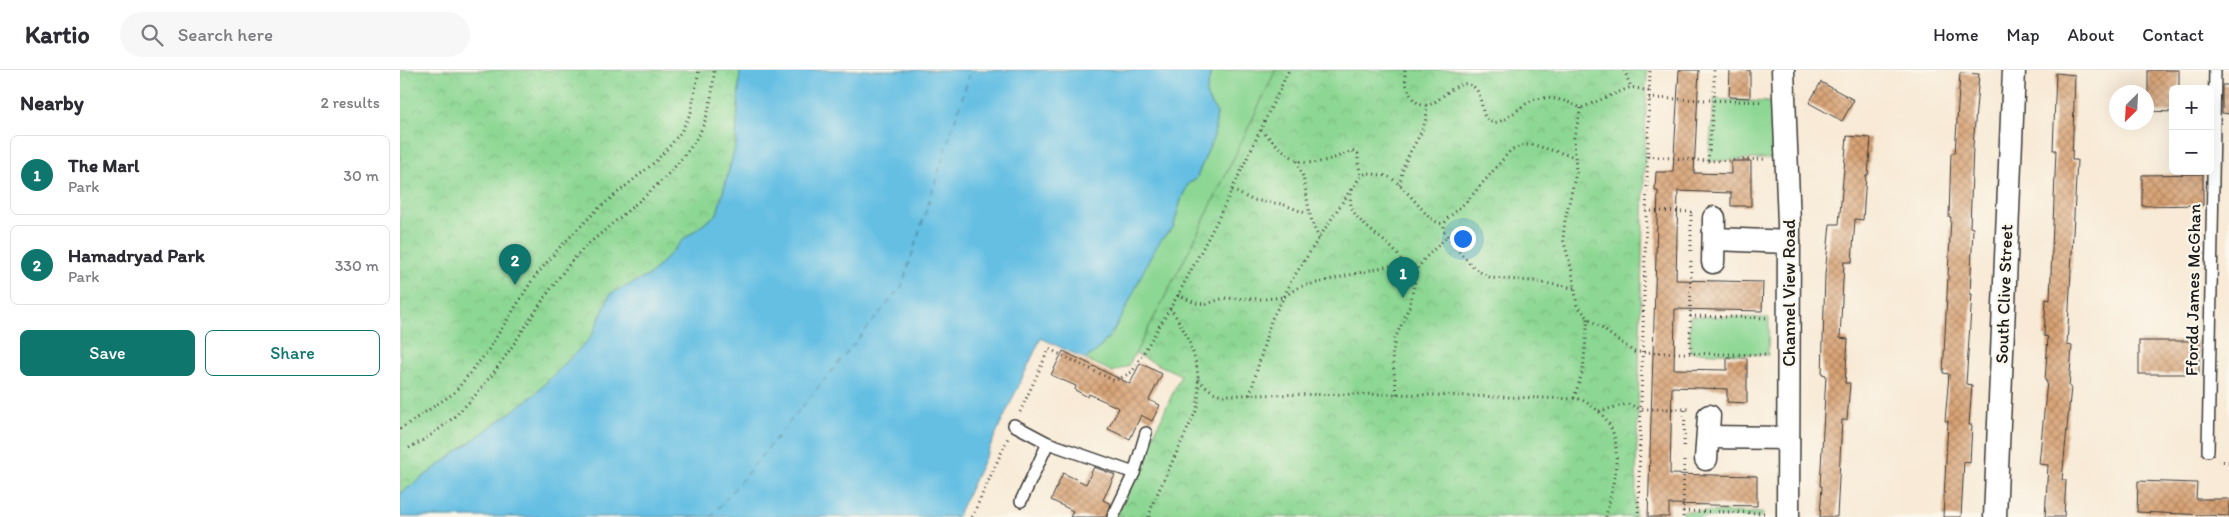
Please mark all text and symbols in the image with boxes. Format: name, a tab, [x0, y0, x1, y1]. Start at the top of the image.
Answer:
search box	[120, 12, 470, 57]
text: Kartio	[25, 20, 90, 49]
icon: search	[138, 21, 166, 49]
text: Search here	[178, 23, 273, 46]
text: Home	[1933, 24, 1979, 46]
text: Map	[2007, 24, 2040, 46]
text: About	[2068, 24, 2114, 46]
text: Contact	[2142, 24, 2204, 46]
north arrow	[2109, 85, 2154, 130]
map controls	[2169, 85, 2214, 175]
button: +	[2169, 85, 2214, 130]
text: Nearby	[20, 90, 84, 115]
text: 2 results	[320, 93, 380, 112]
button: −	[2169, 130, 2214, 175]
text: The Marl	[68, 154, 139, 177]
text: 1	[33, 166, 41, 185]
text: 30 m	[343, 166, 379, 185]
text: Park	[68, 177, 99, 196]
street label: Ffordd James McGhan	[2180, 204, 2206, 376]
street label: Channel View Road	[1778, 219, 1800, 367]
street label: South Clive Street	[1991, 224, 2017, 364]
your location	[1450, 226, 1476, 252]
text: Hamadryad Park	[68, 244, 205, 267]
pin: 2	[499, 244, 531, 285]
text: 2	[33, 256, 41, 275]
text: 330 m	[335, 256, 379, 275]
pin: 1	[1387, 257, 1419, 298]
text: Park	[68, 267, 99, 286]
button: Save	[20, 330, 195, 376]
button: Share	[205, 330, 380, 376]

